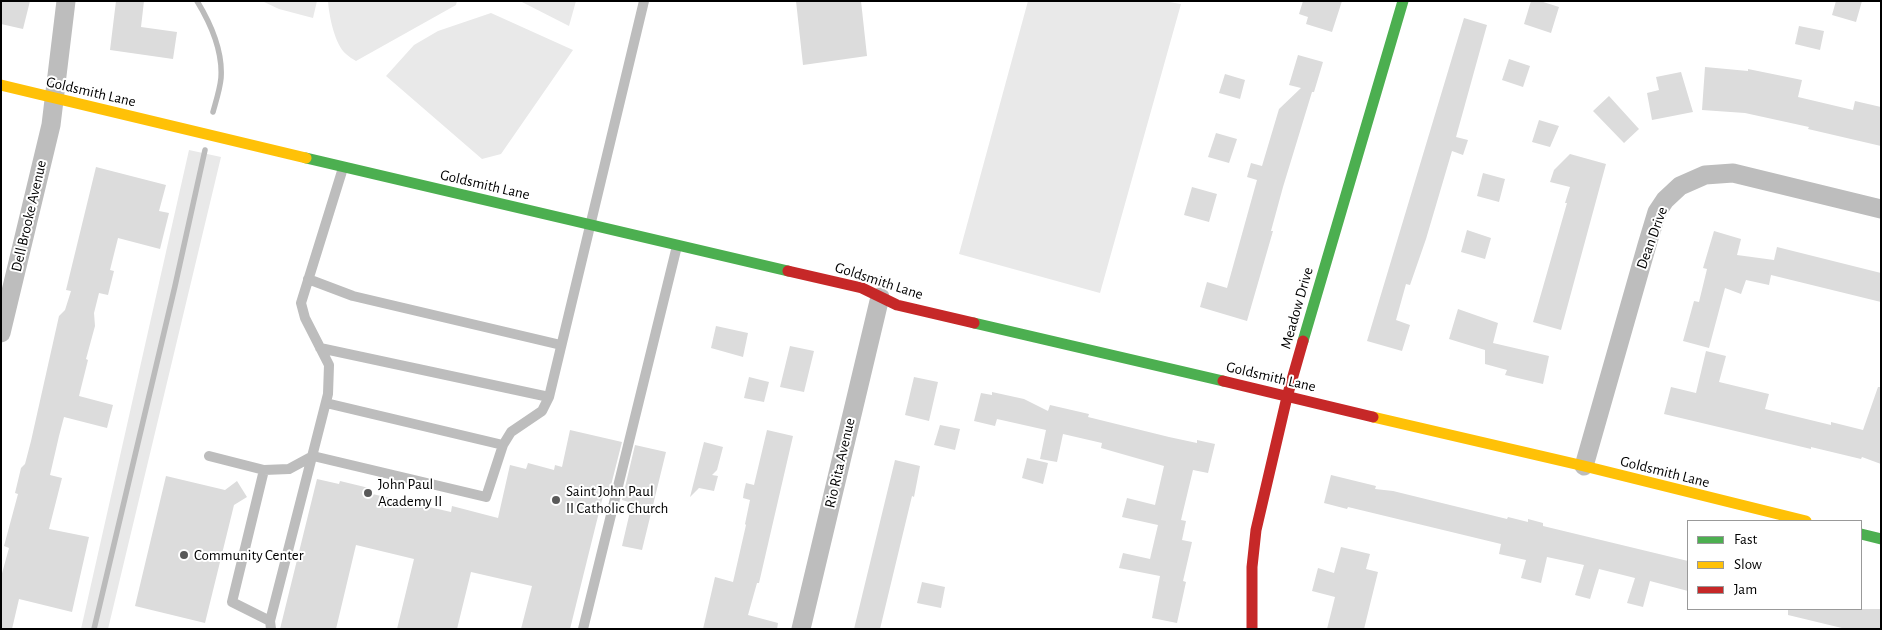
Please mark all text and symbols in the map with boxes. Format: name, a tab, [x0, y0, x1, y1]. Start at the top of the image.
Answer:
street label: Goldsmith Lane	[44, 73, 138, 111]
street label: Dell Brooke Avenue	[7, 159, 51, 273]
street label: Goldsmith Lane	[438, 166, 532, 204]
street label: Dean Drive	[1632, 204, 1672, 272]
street label: Goldsmith Lane	[833, 258, 925, 304]
street label: Meadow Drive	[1277, 265, 1317, 351]
street label: Goldsmith Lane	[1224, 358, 1318, 396]
street label: Rio Rita Avenue	[821, 416, 859, 510]
street label: Goldsmith Lane	[1618, 452, 1712, 492]
place label: John Paul Academy II	[378, 475, 442, 510]
place label: Saint John Paul II Catholic Church	[566, 482, 668, 517]
marker: John Paul Academy II	[362, 487, 374, 499]
marker: Saint John Paul II Catholic Church	[550, 494, 562, 506]
legend	[1687, 520, 1862, 610]
text: Fast	[1734, 532, 1757, 547]
place label: Community Center	[194, 546, 304, 564]
marker: Community Center	[178, 549, 190, 561]
text: Slow	[1734, 557, 1762, 572]
text: Jam	[1734, 582, 1757, 597]

